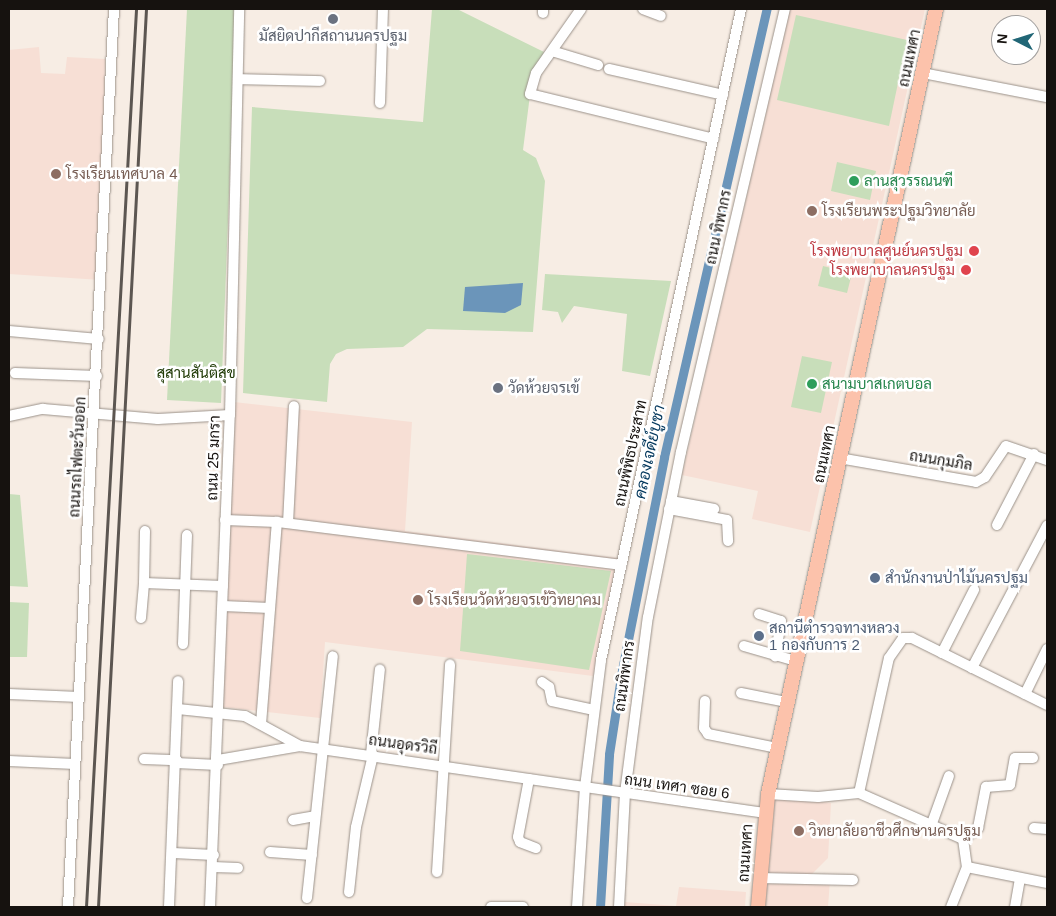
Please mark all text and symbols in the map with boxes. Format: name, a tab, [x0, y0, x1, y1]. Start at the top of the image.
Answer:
marker: มัสยิดปากีสถานนครปฐม	[327, 13, 339, 25]
north arrow	[991, 15, 1041, 65]
place label: มัสยิดปากีสถานนครปฐม	[259, 27, 407, 45]
street label: ถนนเทศา	[894, 27, 924, 89]
text: N	[994, 33, 1010, 45]
place label: โรงเรียนเทศบาล 4	[66, 165, 177, 183]
marker: โรงเรียนเทศบาล 4	[50, 168, 62, 180]
place label: ลานสุวรรณนฑี	[864, 172, 953, 190]
marker: ลานสุวรรณนฑี	[848, 175, 860, 187]
street label: ถนน ทิพากร	[701, 188, 735, 266]
place label: โรงเรียนพระปฐมวิทยาลัย	[822, 202, 976, 220]
marker: โรงเรียนพระปฐมวิทยาลัย	[806, 205, 818, 217]
place label: โรงพยาบาลศูนย์นครปฐม	[811, 242, 963, 260]
marker: โรงพยาบาลศูนย์นครปฐม	[967, 244, 981, 258]
place label: โรงพยาบาลนครปฐม	[830, 261, 955, 279]
marker: โรงพยาบาลนครปฐม	[959, 263, 973, 277]
park label: สุสานสันติสุข	[156, 364, 236, 382]
place label: สนามบาสเกตบอล	[822, 375, 932, 393]
marker: สนามบาสเกตบอล	[806, 378, 818, 390]
place label: วัดห้วยจรเข้	[508, 379, 580, 397]
marker: วัดห้วยจรเข้	[492, 382, 504, 394]
street label: ถนนรถไฟตะวันออก	[65, 396, 89, 518]
street label: ถนนพิพิธประสาท	[610, 398, 650, 508]
water label: คลองเจดีย์บูชา	[631, 403, 669, 501]
street label: ถนน 25 มกรา	[203, 415, 223, 501]
street label: ถนนเทศา	[809, 423, 839, 485]
street label: ถนนกุมภิล	[908, 446, 974, 474]
place label: สำนักงานป่าไม้นครปฐม	[885, 569, 1028, 587]
marker: สำนักงานป่าไม้นครปฐม	[869, 572, 881, 584]
place label: โรงเรียนวัดห้วยจรเข้วิทยาคม	[428, 591, 601, 609]
marker: โรงเรียนวัดห้วยจรเข้วิทยาคม	[412, 594, 424, 606]
place label: สถานีตำรวจทางหลวง 1 กองกับการ 2	[769, 618, 900, 653]
marker: สถานีตำรวจทางหลวง 1 กองกับการ 2	[753, 630, 765, 642]
street label: ถนนทิพากร	[610, 639, 638, 713]
street label: ถนนอุดรวิถี	[368, 730, 438, 758]
street label: ถนน เทศา ซอย 6	[623, 770, 731, 802]
place label: วิทยาลัยอาชีวศึกษานครปฐม	[809, 822, 981, 840]
street label: ถนนเทศา	[734, 823, 756, 883]
marker: วิทยาลัยอาชีวศึกษานครปฐม	[793, 825, 805, 837]

